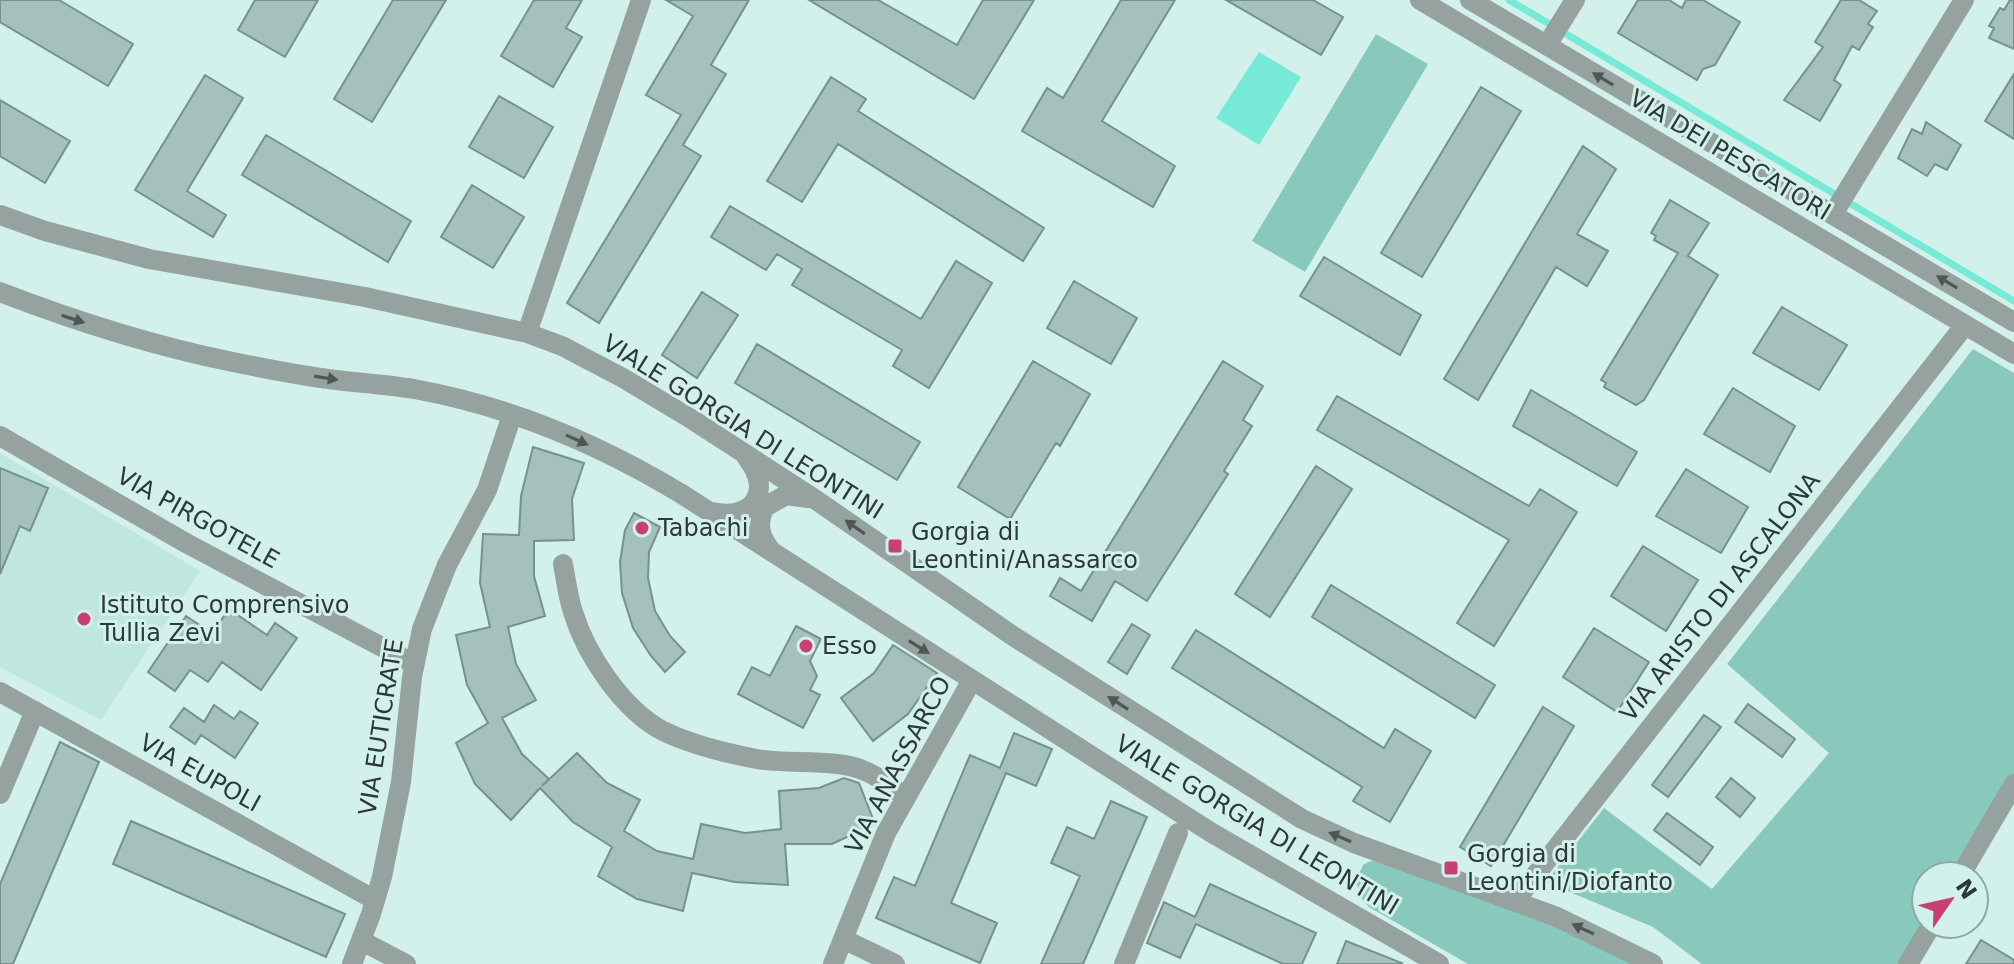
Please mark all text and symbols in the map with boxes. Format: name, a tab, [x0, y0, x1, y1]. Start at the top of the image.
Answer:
one-way arrow	[1592, 72, 1614, 86]
street label: VIA DEI PESCATORI	[1624, 84, 1836, 226]
one-way arrow	[1936, 276, 1958, 290]
one-way arrow	[62, 313, 86, 326]
street label: VIALE GORGIA DI LEONTINI	[598, 329, 888, 525]
one-way arrow	[314, 372, 339, 385]
one-way arrow	[565, 434, 589, 447]
street label: VIA PIRGOTELE	[112, 462, 284, 574]
street label: VIA ARISTO DI ASCALONA	[1614, 467, 1826, 727]
place label: Tabachi	[657, 514, 748, 542]
place label: Gorgia di Leontini/Anassarco	[911, 518, 1138, 574]
marker: Tabachi	[633, 519, 651, 537]
one-way arrow	[844, 521, 866, 535]
marker: Gorgia di Leontini/Anassarco	[886, 537, 904, 555]
place label: Istituto Comprensivo Tullia Zevi	[99, 591, 349, 647]
marker: Istituto Comprensivo Tullia Zevi	[75, 610, 93, 628]
place label: Esso	[822, 632, 877, 660]
street label: VIA EUTICRATE	[353, 636, 409, 818]
marker: Esso	[797, 637, 815, 655]
one-way arrow	[908, 639, 930, 653]
street label: VIA ANASSARCO	[839, 672, 957, 858]
one-way arrow	[1107, 696, 1129, 710]
street label: VIA EUPOLI	[135, 728, 265, 818]
street label: VIALE GORGIA DI LEONTINI	[1110, 729, 1404, 921]
one-way arrow	[1328, 830, 1352, 843]
place label: Gorgia di Leontini/Diofanto	[1467, 840, 1673, 896]
marker: Gorgia di Leontini/Diofanto	[1442, 859, 1460, 877]
north arrow	[1910, 860, 1990, 940]
text: N	[1951, 874, 1982, 904]
one-way arrow	[1572, 922, 1595, 936]

